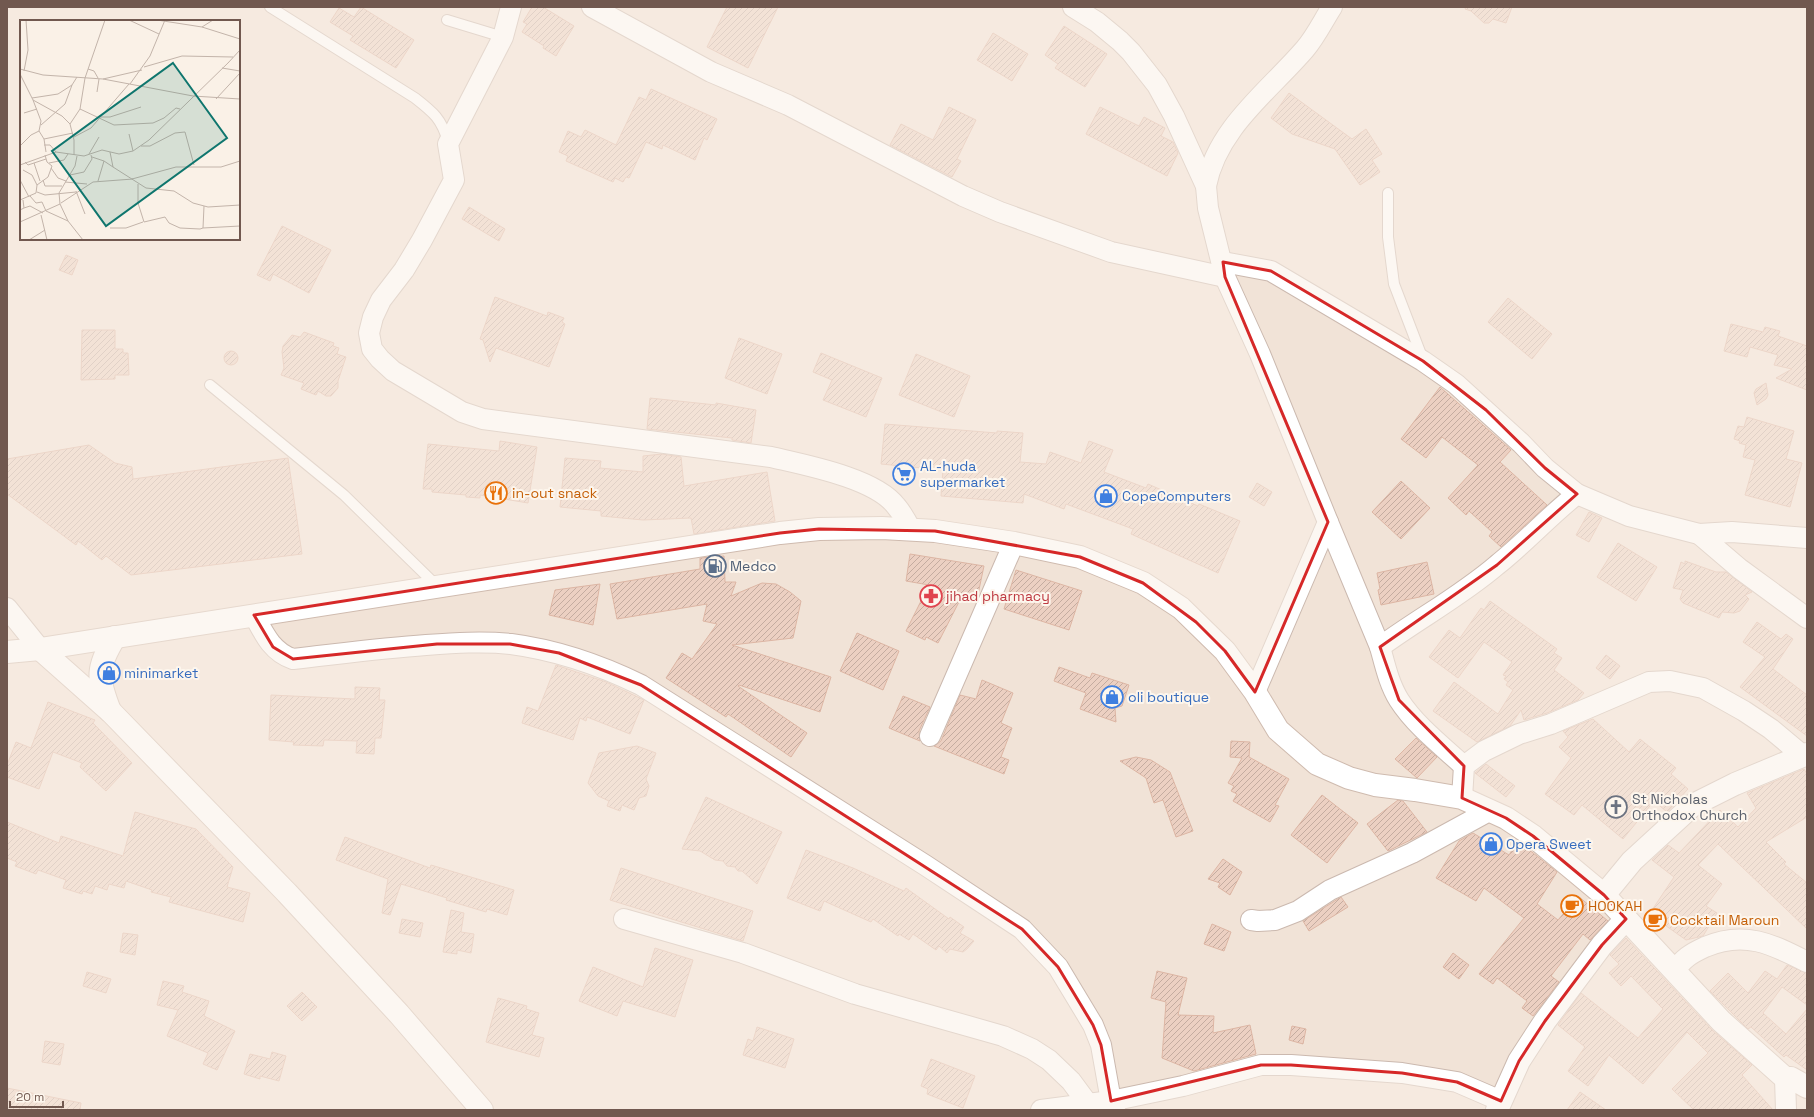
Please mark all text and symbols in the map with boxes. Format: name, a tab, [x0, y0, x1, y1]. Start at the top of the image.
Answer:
inset map	[20, 20, 240, 240]
place label: AL-huda supermarket	[920, 457, 1006, 491]
supermarket icon: AL-huda supermarket	[891, 461, 917, 487]
restaurant icon: in-out snack	[483, 480, 509, 506]
shop icon: CopeComputers	[1093, 483, 1119, 509]
place label: in-out snack	[512, 484, 598, 502]
place label: CopeComputers	[1122, 487, 1231, 505]
fuel station icon: Medco	[702, 553, 728, 579]
place label: Medco	[730, 557, 776, 575]
pharmacy icon: jihad pharmacy	[918, 583, 944, 609]
place label: jihad pharmacy	[945, 587, 1050, 605]
shop icon: minimarket	[96, 660, 122, 686]
place label: minimarket	[124, 664, 198, 682]
shop icon: oli boutique	[1099, 684, 1125, 710]
place label: oli boutique	[1128, 688, 1209, 706]
place label: St Nicholas Orthodox Church	[1632, 790, 1747, 824]
church icon: St Nicholas Orthodox Church	[1603, 794, 1629, 820]
shop icon: Opera Sweet	[1478, 831, 1504, 857]
place label: Opera Sweet	[1506, 835, 1592, 853]
cafe icon: HOOKAH	[1559, 893, 1585, 919]
place label: HOOKAH	[1588, 897, 1642, 915]
cafe icon: Cocktail Maroun	[1642, 907, 1668, 933]
place label: Cocktail Maroun	[1670, 911, 1779, 929]
scale bar	[10, 1083, 63, 1109]
text: 20 m	[16, 1089, 44, 1105]

